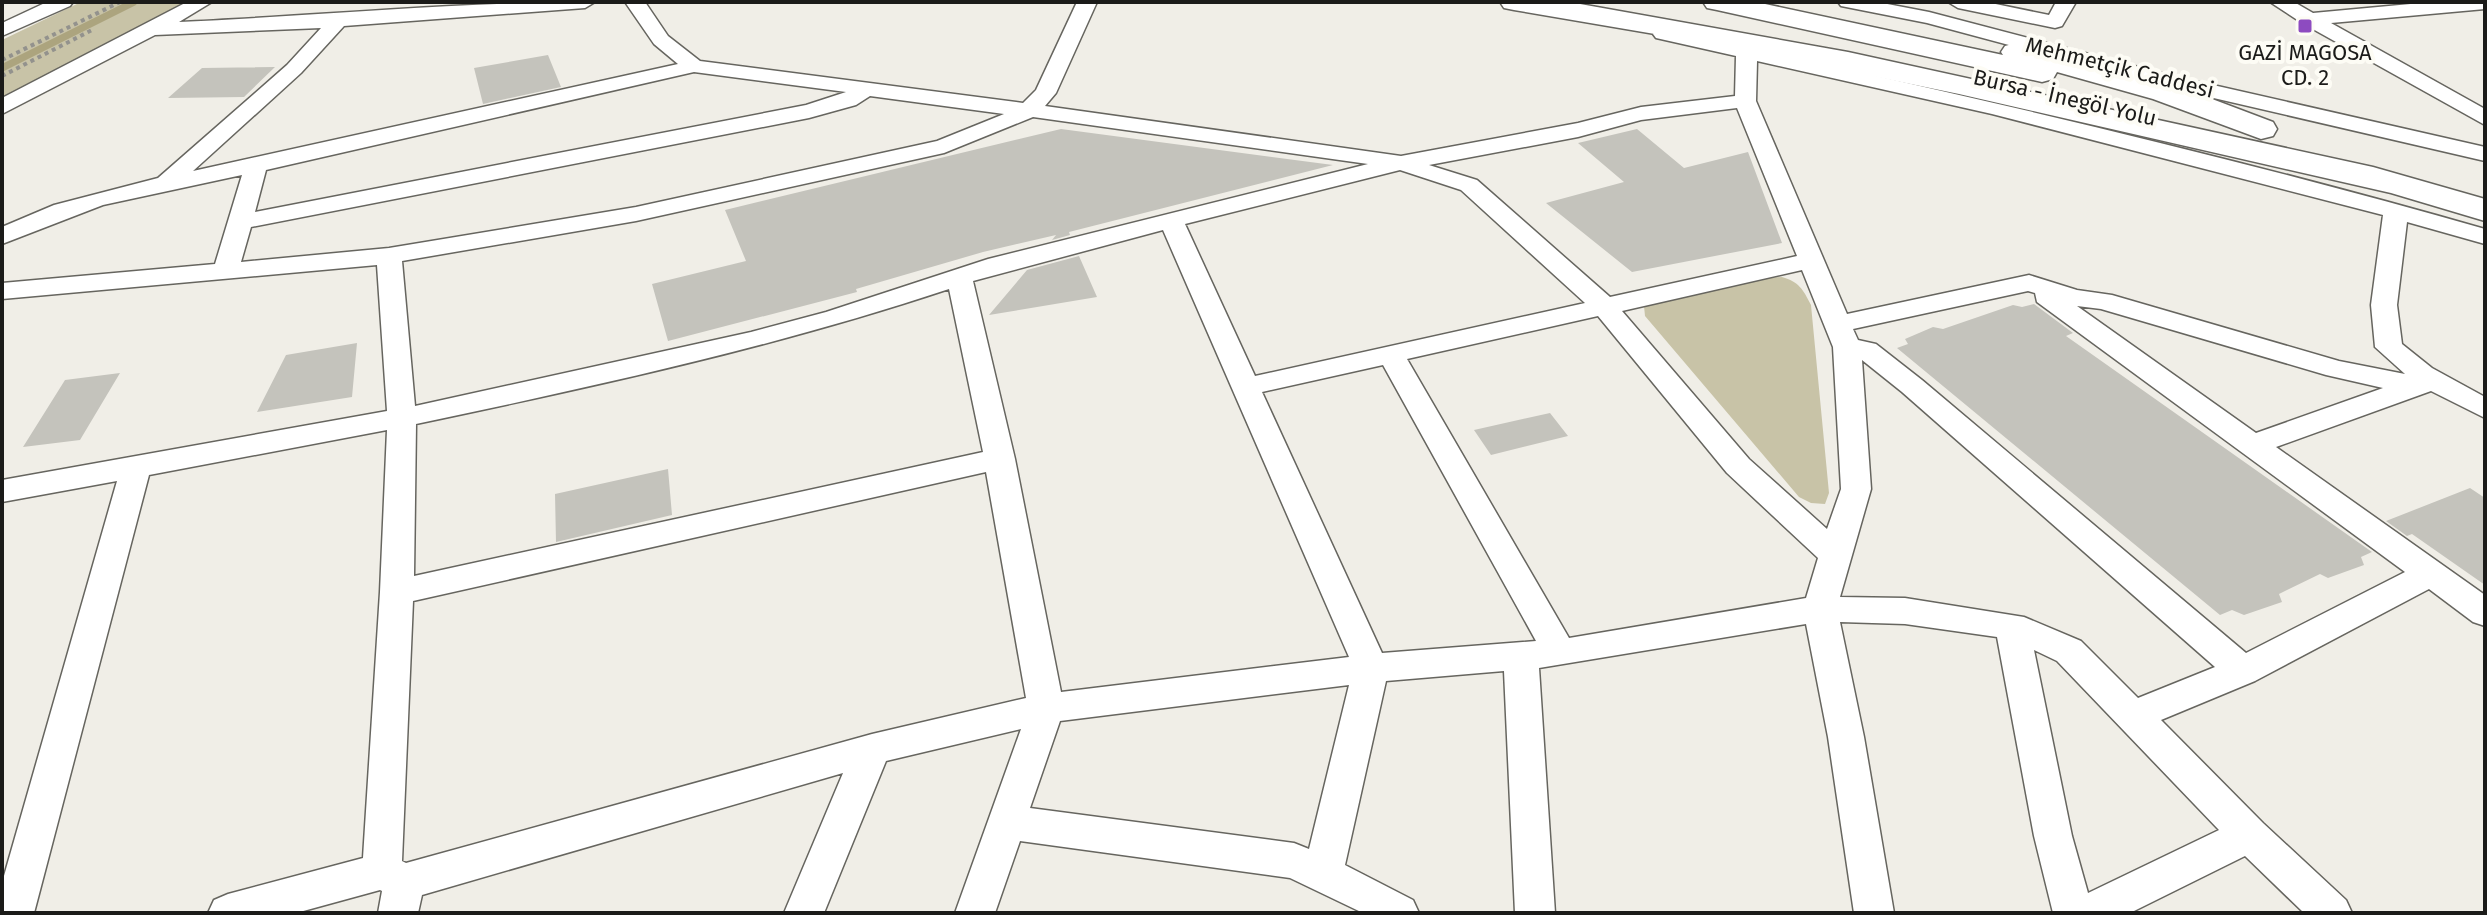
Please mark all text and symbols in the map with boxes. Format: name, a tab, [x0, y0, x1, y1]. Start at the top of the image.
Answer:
marker: GAZİ MAGOSA CD. 2	[2296, 17, 2314, 35]
street label: Mehmetçik Caddesi	[2023, 31, 2217, 104]
place label: GAZİ MAGOSA CD. 2	[2238, 39, 2372, 91]
street label: Bursa - İnegöl Yolu	[1971, 63, 2159, 132]

